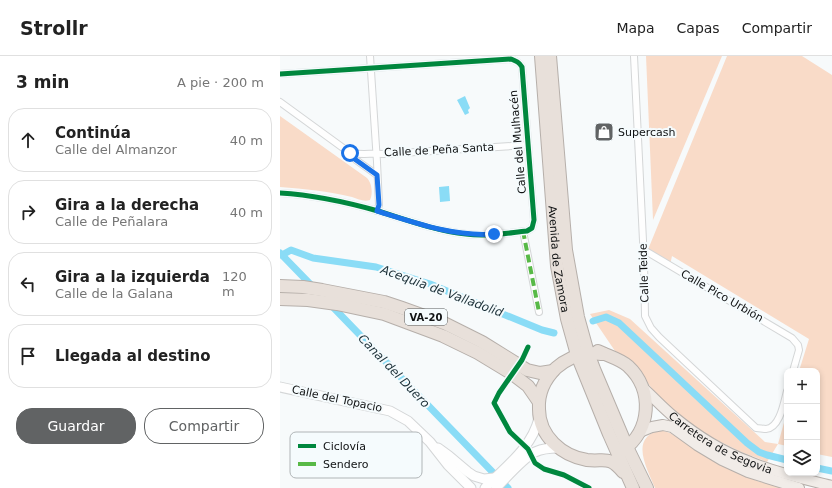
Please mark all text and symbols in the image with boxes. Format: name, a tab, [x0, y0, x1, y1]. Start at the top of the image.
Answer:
text: Strollr	[20, 17, 88, 39]
text: Mapa	[616, 20, 655, 36]
text: Capas	[677, 20, 720, 36]
text: Compartir	[742, 20, 812, 36]
text: 3 min	[16, 72, 69, 92]
text: A pie · 200 m	[177, 75, 264, 90]
street label: Calle del Mulhacén	[507, 90, 529, 194]
shop icon: Supercash	[593, 121, 615, 143]
text: Continúa	[55, 124, 131, 142]
place label: Supercash	[618, 126, 676, 139]
icon: ahead	[17, 129, 39, 151]
text: 40 m	[230, 133, 263, 148]
street label: Calle de Peña Santa	[384, 141, 494, 159]
text: Calle del Almanzor	[55, 142, 177, 157]
route start	[341, 144, 359, 162]
text: Gira a la derecha	[55, 196, 199, 214]
icon: right	[17, 201, 39, 223]
text: 40 m	[230, 205, 263, 220]
street label: Avenida de Zamora	[546, 205, 572, 314]
text: Calle de Peñalara	[55, 214, 168, 229]
route end	[485, 225, 503, 243]
street label: Calle Teide	[636, 243, 652, 303]
water label: Acequia de Valladolid	[378, 262, 505, 320]
street label: Calle Pico Urbión	[679, 267, 765, 325]
text: Gira a la izquierda	[55, 268, 210, 286]
text: 120 m	[222, 269, 247, 299]
icon: left	[17, 273, 39, 295]
text: Calle de la Galana	[55, 286, 173, 301]
road number: VA-20	[405, 309, 447, 325]
water label: Canal del Duero	[355, 331, 433, 411]
icon: arrive	[17, 345, 39, 367]
text: Llegada al destino	[55, 347, 210, 365]
map controls	[784, 368, 820, 476]
button: +	[784, 368, 820, 404]
street label: Calle del Topacio	[291, 383, 384, 415]
button: −	[784, 404, 820, 440]
button: Guardar	[16, 408, 136, 444]
button: Compartir	[144, 408, 264, 444]
street label: Carretera de Segovia	[666, 409, 774, 476]
legend	[290, 432, 422, 478]
text: Ciclovía	[323, 440, 366, 453]
button: layers	[784, 440, 820, 476]
text: Sendero	[323, 458, 369, 471]

